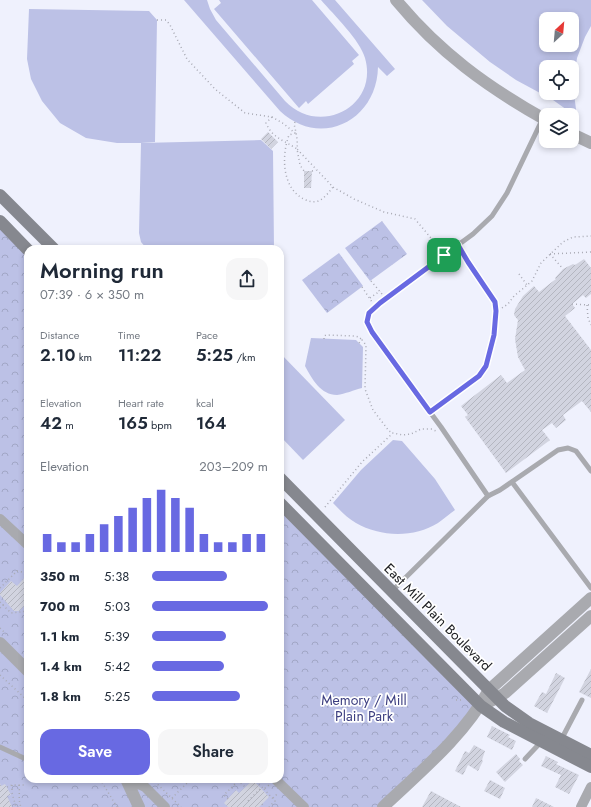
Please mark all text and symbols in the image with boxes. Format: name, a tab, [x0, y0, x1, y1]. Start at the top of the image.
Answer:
north arrow	[539, 12, 579, 52]
map controls	[539, 12, 579, 148]
button: locate	[539, 60, 579, 100]
button: layers	[539, 108, 579, 148]
pin	[427, 238, 461, 272]
icon: arrive	[433, 244, 455, 266]
text: Morning run	[40, 254, 164, 286]
button: share	[226, 258, 268, 300]
text: 07:39 · 6 × 350 m	[40, 285, 144, 304]
text: Distance	[40, 327, 79, 343]
text: Time	[118, 327, 140, 343]
text: Pace	[196, 327, 218, 343]
text: 2.10	[40, 343, 75, 367]
text: 11:22	[118, 343, 161, 367]
text: 5:25	[196, 343, 233, 367]
text: km	[75, 349, 92, 365]
text: /km	[233, 349, 256, 365]
text: Elevation	[40, 395, 82, 411]
text: Heart rate	[118, 395, 164, 411]
text: kcal	[196, 395, 214, 411]
text: 42	[40, 411, 62, 435]
text: 165	[118, 411, 148, 435]
text: 164	[196, 411, 226, 435]
text: m	[62, 417, 74, 433]
text: bpm	[148, 417, 172, 433]
text: Elevation	[40, 457, 89, 476]
text: 203–209 m	[199, 457, 268, 476]
street label: East Mill Plain Boulevard	[380, 559, 496, 675]
text: 350 m	[40, 567, 80, 586]
text: 5:38	[104, 567, 129, 586]
text: 700 m	[40, 597, 80, 616]
text: 5:03	[104, 597, 130, 616]
text: 1.1 km	[40, 627, 79, 646]
text: 5:39	[104, 627, 130, 646]
text: 1.4 km	[40, 657, 82, 676]
text: 5:42	[104, 657, 130, 676]
text: 1.8 km	[40, 687, 81, 706]
text: 5:25	[104, 687, 130, 706]
park label: Memory / Mill Plain Park	[321, 690, 407, 726]
button: Save	[40, 729, 150, 775]
button: Share	[158, 729, 268, 775]

